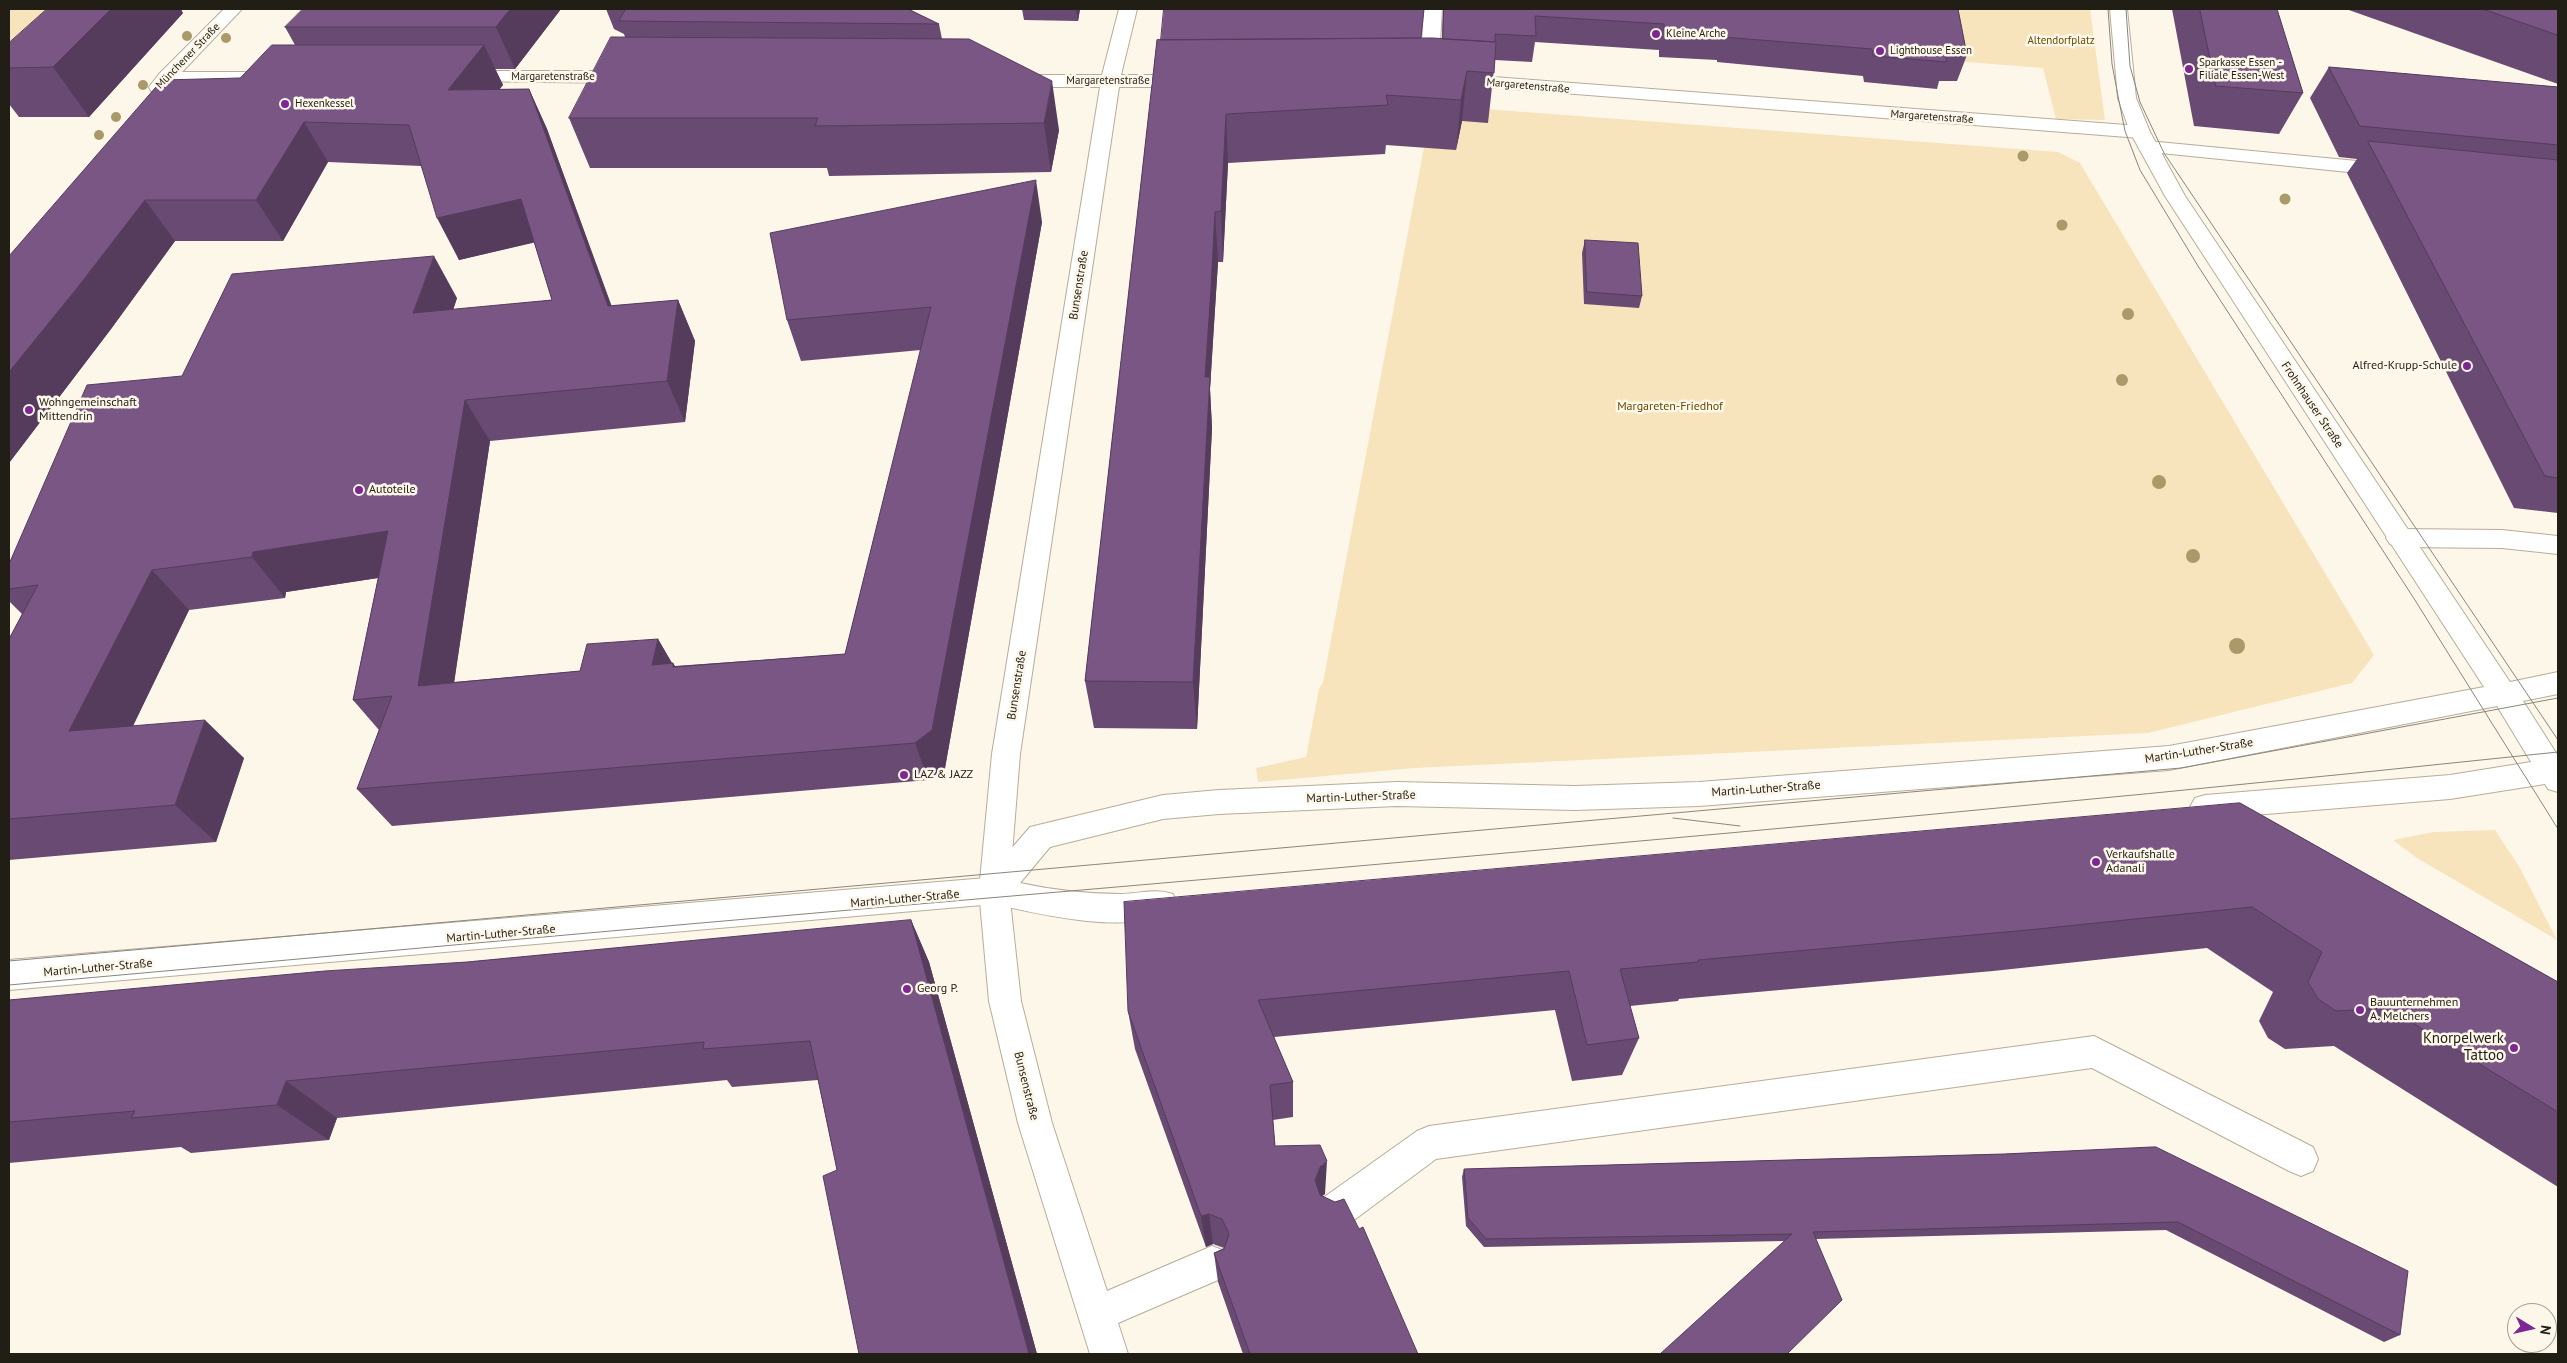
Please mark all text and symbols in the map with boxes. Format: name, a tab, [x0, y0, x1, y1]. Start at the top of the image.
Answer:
street label: Münchener Straße	[153, 20, 223, 92]
place label: Kleine Arche	[1666, 27, 1726, 41]
marker: Kleine Arche	[1650, 28, 1662, 40]
park label: Altendorfplatz	[2027, 34, 2095, 48]
place label: Lighthouse Essen	[1890, 44, 1972, 58]
marker: Lighthouse Essen	[1874, 45, 1886, 57]
place label: Sparkasse Essen - Filiale Essen-West	[2199, 56, 2284, 82]
marker: Sparkasse Essen - Filiale Essen-West	[2183, 63, 2195, 75]
street label: Margaretenstraße	[511, 70, 595, 84]
street label: Margaretenstraße	[1066, 74, 1150, 88]
street label: Margaretenstraße	[1486, 76, 1570, 96]
place label: Hexenkessel	[295, 97, 354, 111]
marker: Hexenkessel	[279, 98, 291, 110]
street label: Margaretenstraße	[1890, 108, 1974, 126]
street label: Bunsenstraße	[1066, 249, 1092, 321]
street label: Frohnhauser Straße	[2278, 359, 2346, 451]
place label: Alfred-Krupp-Schule	[2352, 359, 2457, 373]
marker: Alfred-Krupp-Schule	[2461, 360, 2473, 372]
place label: Wohngemeinschaft Mittendrin	[39, 396, 137, 424]
park label: Margareten-Friedhof	[1617, 400, 1723, 414]
marker: Wohngemeinschaft Mittendrin	[23, 404, 35, 416]
place label: Autoteile	[369, 483, 416, 497]
marker: Autoteile	[353, 484, 365, 496]
street label: Bunsenstraße	[1004, 649, 1030, 721]
street label: Martin-Luther-Straße	[2144, 735, 2254, 767]
place label: LAZ & JAZZ	[914, 768, 973, 782]
marker: LAZ & JAZZ	[898, 769, 910, 781]
street label: Martin-Luther-Straße	[1711, 778, 1821, 800]
street label: Martin-Luther-Straße	[1306, 788, 1416, 806]
place label: Verkaufshalle Adanali	[2106, 848, 2175, 876]
marker: Verkaufshalle Adanali	[2090, 856, 2102, 868]
street label: Martin-Luther-Straße	[850, 887, 960, 911]
street label: Martin-Luther-Straße	[446, 922, 556, 946]
street label: Martin-Luther-Straße	[43, 956, 153, 980]
place label: Georg P.	[917, 982, 958, 996]
marker: Georg P.	[901, 983, 913, 995]
place label: Bauunternehmen A. Melchers	[2370, 996, 2458, 1024]
marker: Bauunternehmen A. Melchers	[2354, 1004, 2366, 1016]
place label: Knorpelwerk Tattoo	[2423, 1030, 2504, 1065]
marker: Knorpelwerk Tattoo	[2508, 1042, 2520, 1054]
street label: Bunsenstraße	[1011, 1050, 1041, 1122]
north arrow	[2507, 1303, 2557, 1353]
text: N	[2536, 1324, 2555, 1336]

